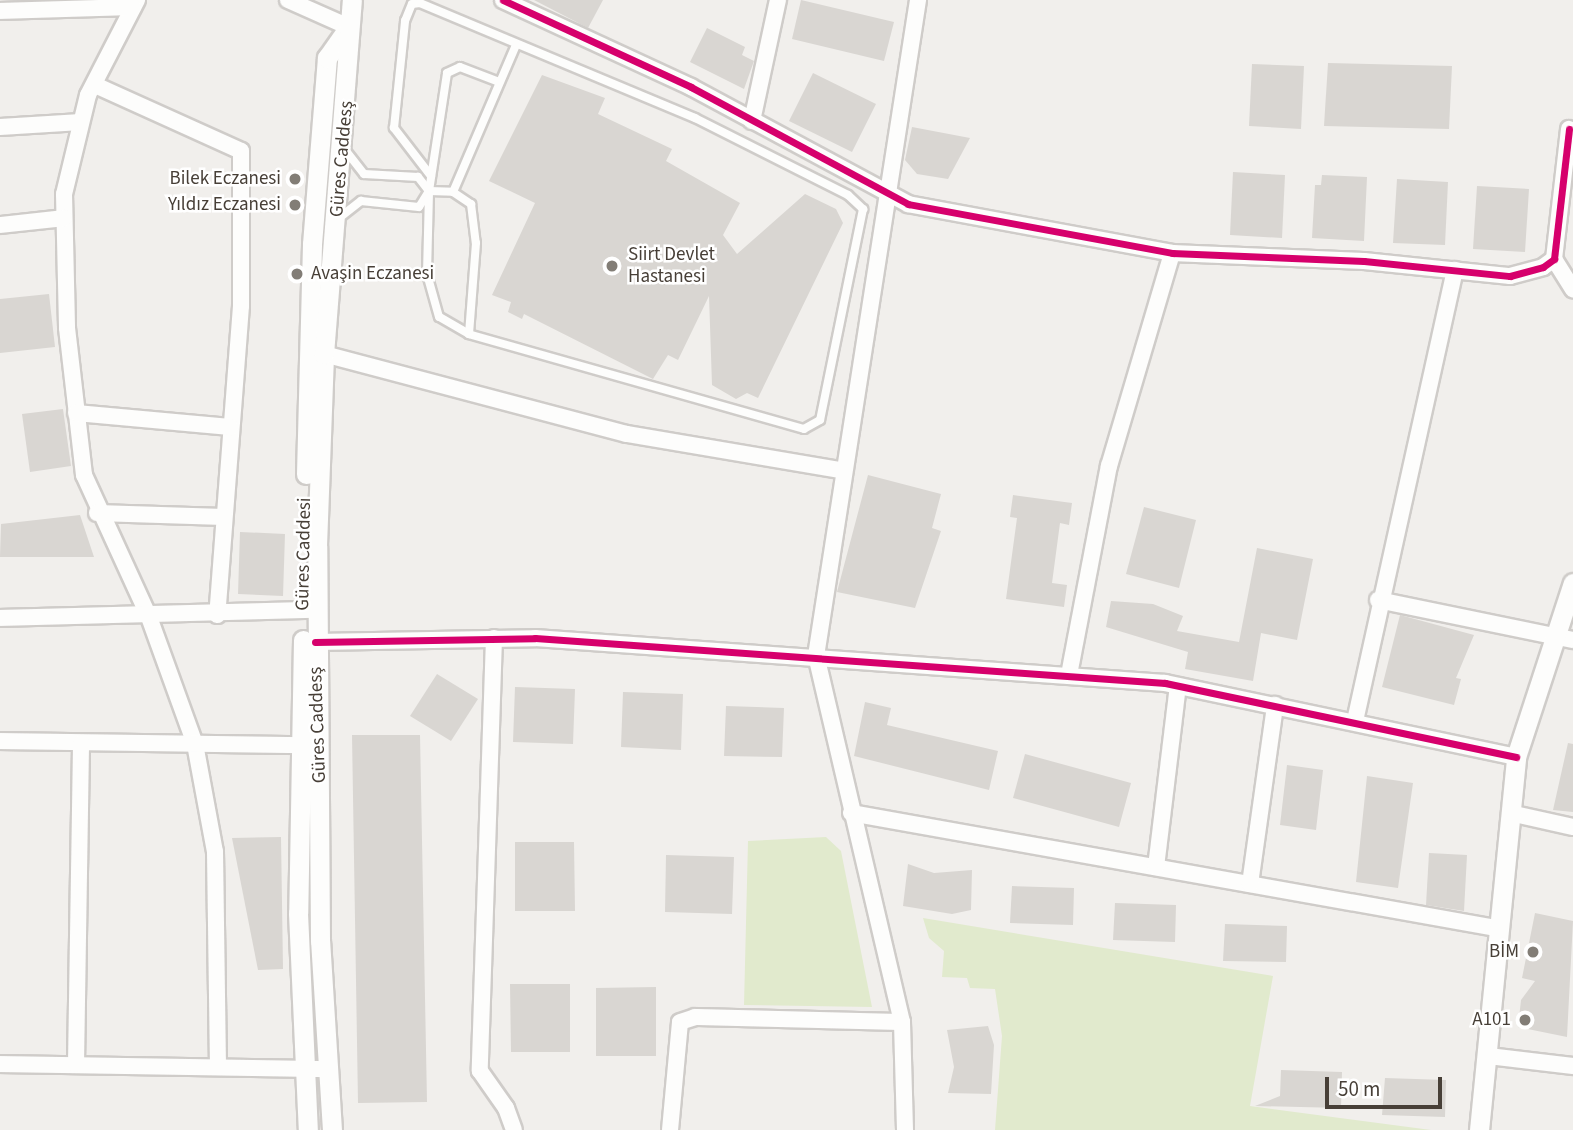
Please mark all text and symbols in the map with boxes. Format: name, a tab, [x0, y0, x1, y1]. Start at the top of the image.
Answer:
street label: Güres Caddesş	[326, 100, 358, 218]
place label: Bilek Eczanesi	[170, 168, 281, 190]
marker: Bilek Eczanesi	[287, 171, 303, 187]
place label: Yıldız Eczanesi	[168, 194, 281, 216]
marker: Yıldız Eczanesi	[287, 197, 303, 213]
place label: Siirt Devlet Hastanesi	[628, 244, 715, 288]
marker: Siirt Devlet Hastanesi	[602, 256, 622, 276]
place label: Avaşin Eczanesi	[311, 263, 434, 285]
marker: Avaşin Eczanesi	[289, 266, 305, 282]
street label: Güres Caddesi	[292, 497, 316, 611]
street label: Güres Caddesş	[305, 666, 331, 784]
place label: BİM	[1489, 941, 1519, 963]
marker: BİM	[1525, 944, 1541, 960]
place label: A101	[1472, 1009, 1511, 1031]
marker: A101	[1517, 1012, 1533, 1028]
scale bar	[1328, 1064, 1445, 1108]
text: 50 m	[1338, 1074, 1380, 1104]

